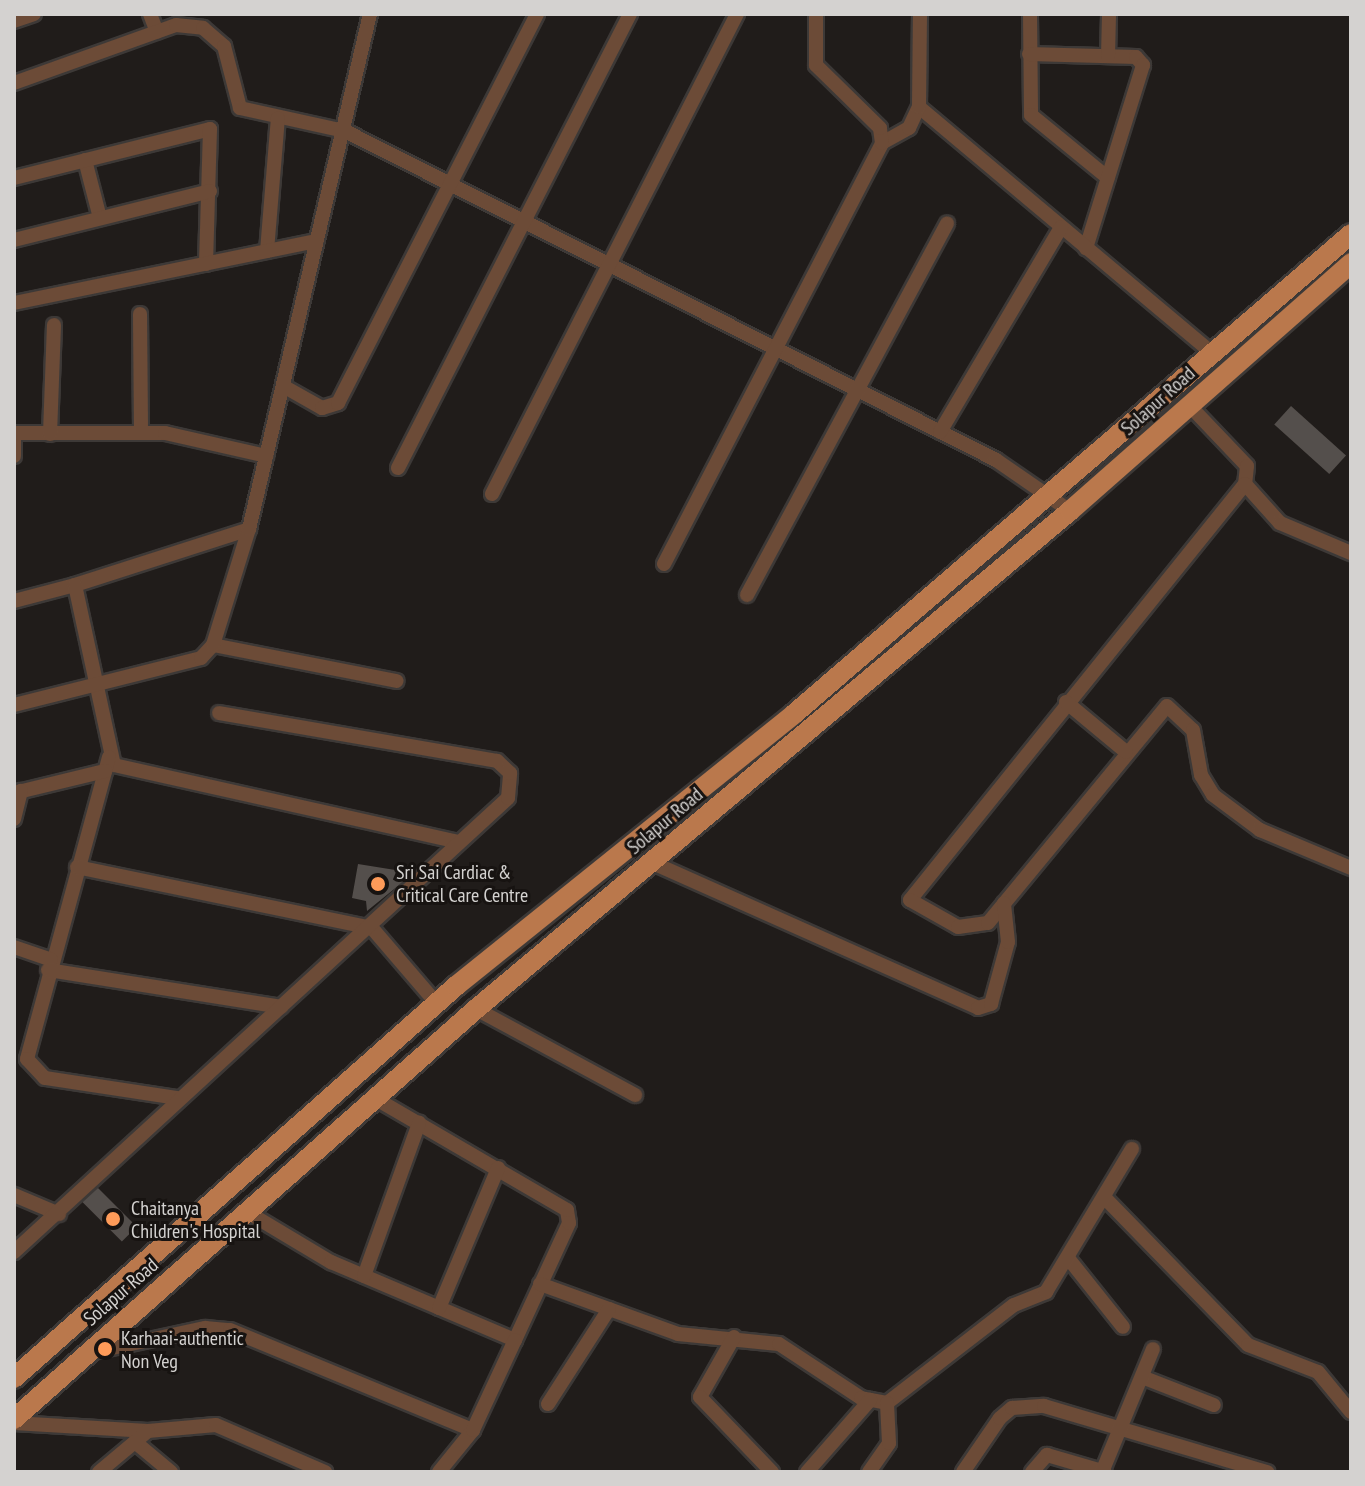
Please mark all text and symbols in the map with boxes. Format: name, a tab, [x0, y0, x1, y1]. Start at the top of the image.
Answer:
street label: Solapur Road	[1116, 362, 1200, 440]
street label: Solapur Road	[622, 783, 708, 859]
place label: Sri Sai Cardiac & Critical Care Centre	[396, 860, 528, 907]
marker: Sri Sai Cardiac & Critical Care Centre	[367, 873, 389, 895]
place label: Chaitanya Children's Hospital	[131, 1196, 260, 1243]
marker: Chaitanya Children's Hospital	[102, 1208, 124, 1230]
street label: Solapur Road	[79, 1253, 163, 1331]
place label: Karhaai-authentic Non Veg	[121, 1326, 244, 1373]
marker: Karhaai-authentic Non Veg	[96, 1340, 114, 1358]

